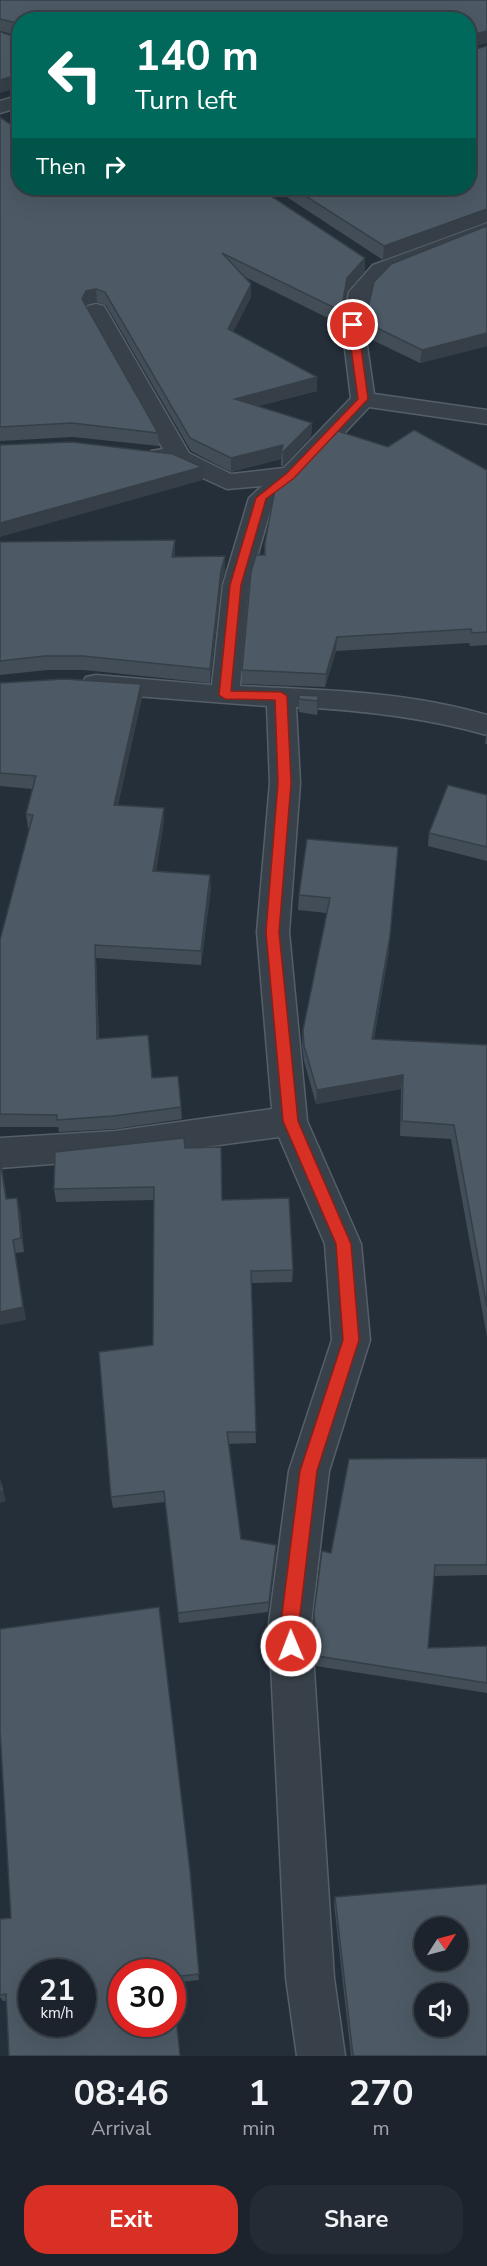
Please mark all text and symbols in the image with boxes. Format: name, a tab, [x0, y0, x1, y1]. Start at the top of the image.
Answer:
text: 140 m	[135, 28, 259, 85]
icon: left	[36, 36, 114, 114]
text: Turn left	[135, 82, 236, 119]
icon: right	[98, 150, 131, 183]
text: Then	[36, 152, 86, 182]
pin	[327, 299, 378, 350]
icon: arrive	[336, 308, 369, 341]
position arrow	[259, 1614, 323, 1678]
north arrow	[414, 1917, 468, 1971]
map controls	[414, 1917, 468, 2037]
speed limit sign: 30	[108, 1959, 186, 2037]
text: 21	[39, 1970, 75, 2011]
button: sound	[414, 1983, 468, 2037]
text: km/h	[40, 2003, 74, 2023]
text: 08:46	[73, 2069, 169, 2118]
text: 1	[248, 2069, 270, 2118]
text: 270	[349, 2069, 414, 2118]
text: Arrival	[91, 2115, 151, 2142]
text: min	[242, 2115, 275, 2142]
text: m	[373, 2115, 390, 2142]
button: Exit	[24, 2185, 238, 2254]
button: Share	[250, 2185, 463, 2254]

